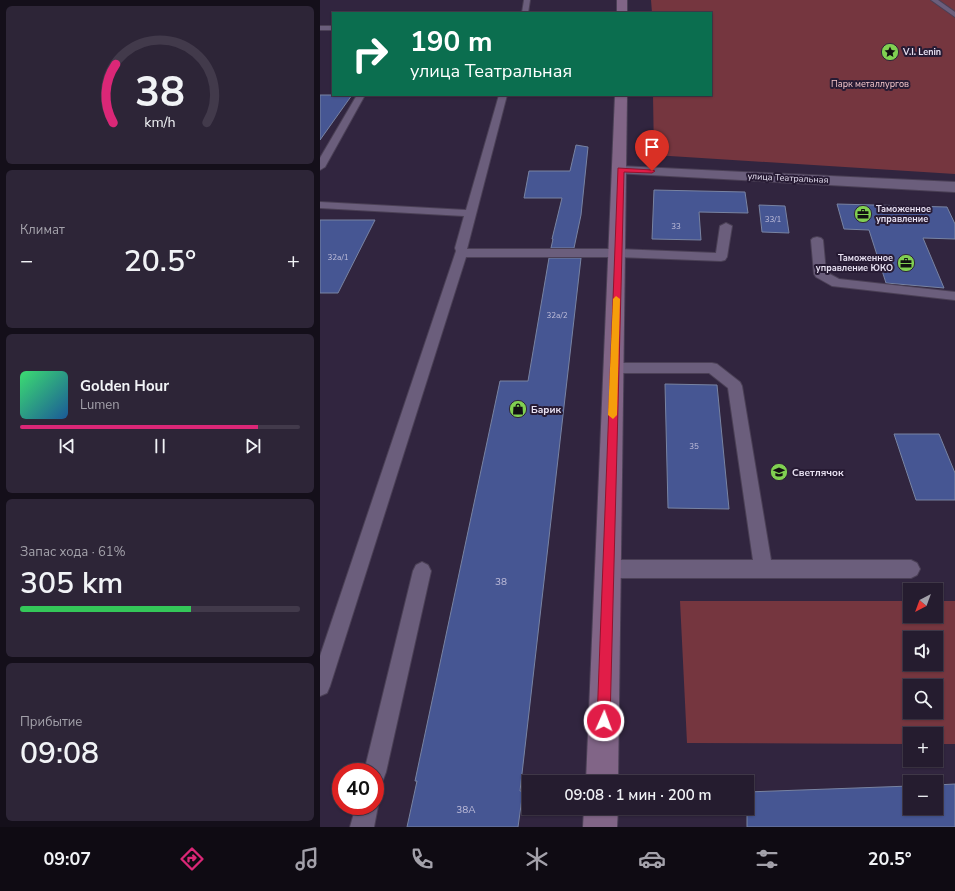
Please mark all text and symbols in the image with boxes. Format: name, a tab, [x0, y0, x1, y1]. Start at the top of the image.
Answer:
text: 190 m	[410, 23, 493, 61]
icon: right	[344, 28, 396, 80]
place icon: V.I. Lenin	[880, 42, 900, 62]
place label: V.I. Lenin	[902, 46, 941, 58]
text: улица Театральная	[410, 59, 572, 83]
text: 38	[135, 64, 185, 121]
park label: Парк металлургов	[831, 78, 909, 90]
text: km/h	[144, 113, 176, 132]
pin	[635, 130, 669, 171]
icon: arrive	[641, 136, 663, 158]
street label: улица Театральная	[747, 170, 829, 186]
place label: Таможенное управление	[876, 203, 931, 225]
office icon: Таможенное управление	[853, 204, 873, 224]
house number: 33/1	[765, 214, 782, 225]
text: Климат	[20, 221, 65, 239]
house number: 33	[671, 221, 681, 232]
text: 20.5°	[124, 241, 196, 282]
text: −	[20, 246, 33, 276]
text: +	[287, 246, 300, 276]
house number: 32а/1	[328, 252, 349, 263]
place label: Таможенное управление ЮКО	[816, 252, 893, 274]
office icon: Таможенное управление ЮКО	[896, 253, 916, 273]
house number: 32а/2	[547, 310, 568, 321]
text: Golden Hour	[80, 376, 169, 396]
text: Lumen	[80, 396, 120, 414]
shop icon: Барик	[508, 399, 528, 419]
place label: Барик	[531, 403, 562, 417]
icon: previous	[56, 435, 78, 457]
icon: pause	[149, 435, 171, 457]
icon: next	[242, 435, 264, 457]
house number: 35	[689, 441, 699, 452]
school or university icon: Светлячок	[769, 462, 789, 482]
place label: Светлячок	[792, 466, 844, 480]
text: Запас хода · 61%	[20, 543, 126, 561]
text: 305 km	[20, 563, 123, 604]
house number: 38	[495, 575, 507, 589]
north arrow	[903, 583, 943, 623]
map controls	[903, 583, 943, 815]
button: sound	[903, 631, 943, 671]
button: search	[903, 679, 943, 719]
position arrow	[583, 700, 625, 742]
text: Прибытие	[20, 713, 82, 731]
button: +	[903, 727, 943, 767]
text: 09:08	[20, 733, 99, 774]
speed limit sign: 40	[332, 763, 384, 815]
button: −	[903, 775, 943, 815]
text: 09:08 · 1 мин · 200 m	[564, 785, 712, 805]
house number: 38А	[456, 803, 476, 817]
icon: directions	[178, 845, 206, 873]
icon: music	[293, 845, 321, 873]
icon: phone	[408, 845, 436, 873]
icon: climate	[523, 845, 551, 873]
icon: car	[638, 845, 666, 873]
icon: filters	[753, 845, 781, 873]
text: 09:07	[43, 847, 91, 871]
text: 20.5°	[868, 847, 912, 871]

